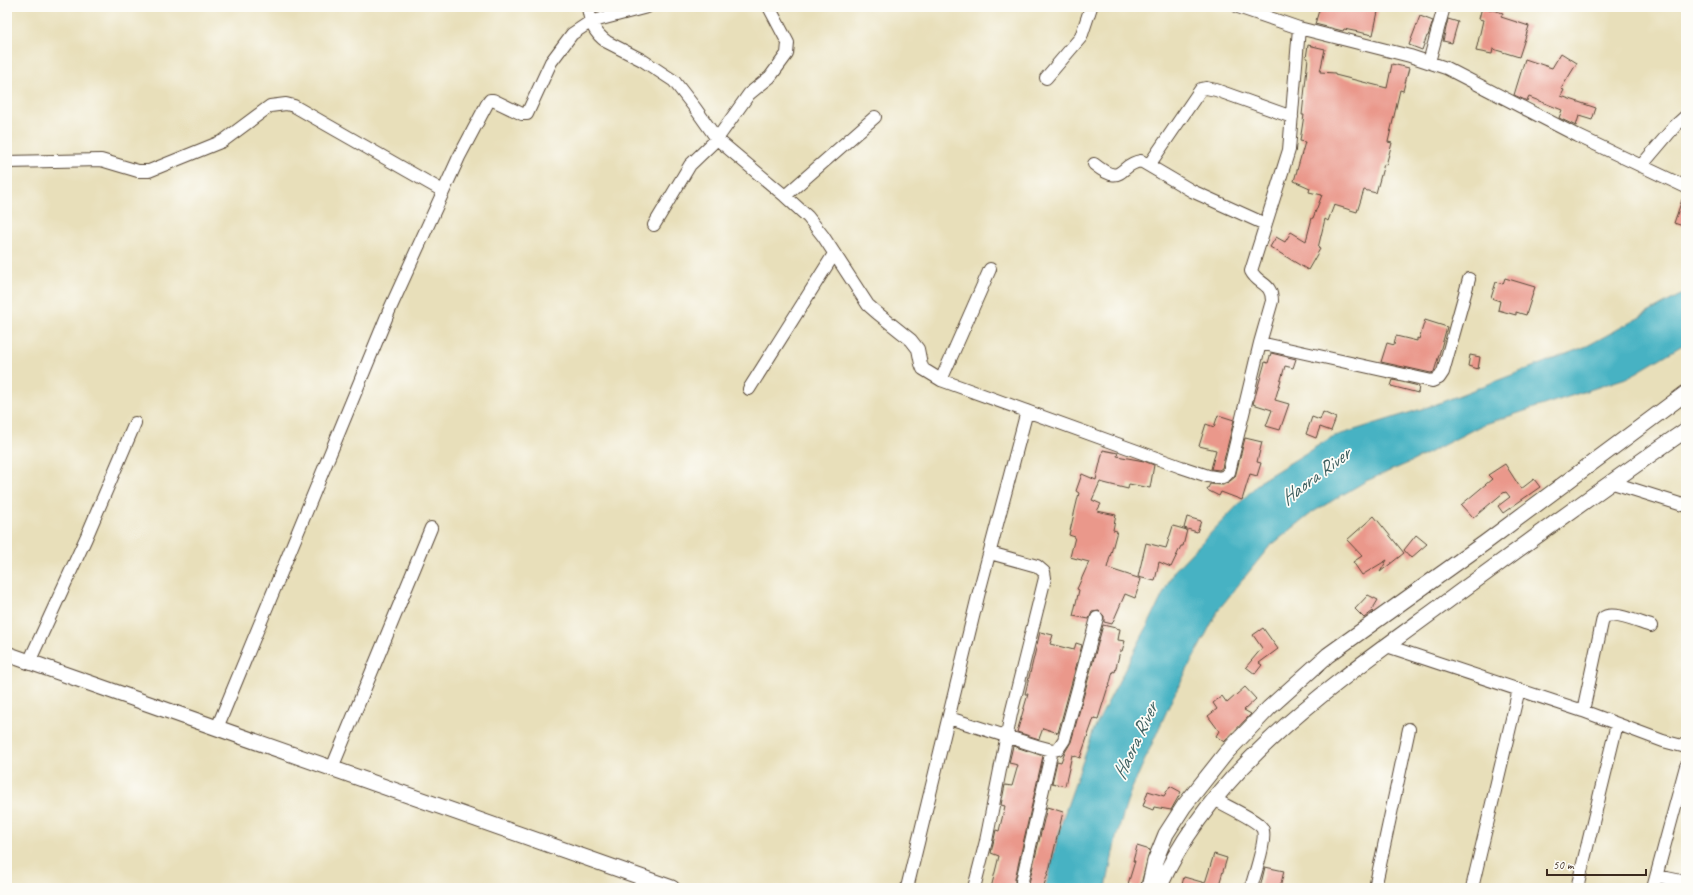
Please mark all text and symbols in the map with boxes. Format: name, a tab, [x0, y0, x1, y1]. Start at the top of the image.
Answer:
water label: Haora River	[1275, 439, 1358, 510]
water label: Haora River	[1106, 695, 1165, 783]
scale bar	[1547, 851, 1646, 877]
text: 50 m	[1553, 857, 1575, 873]

